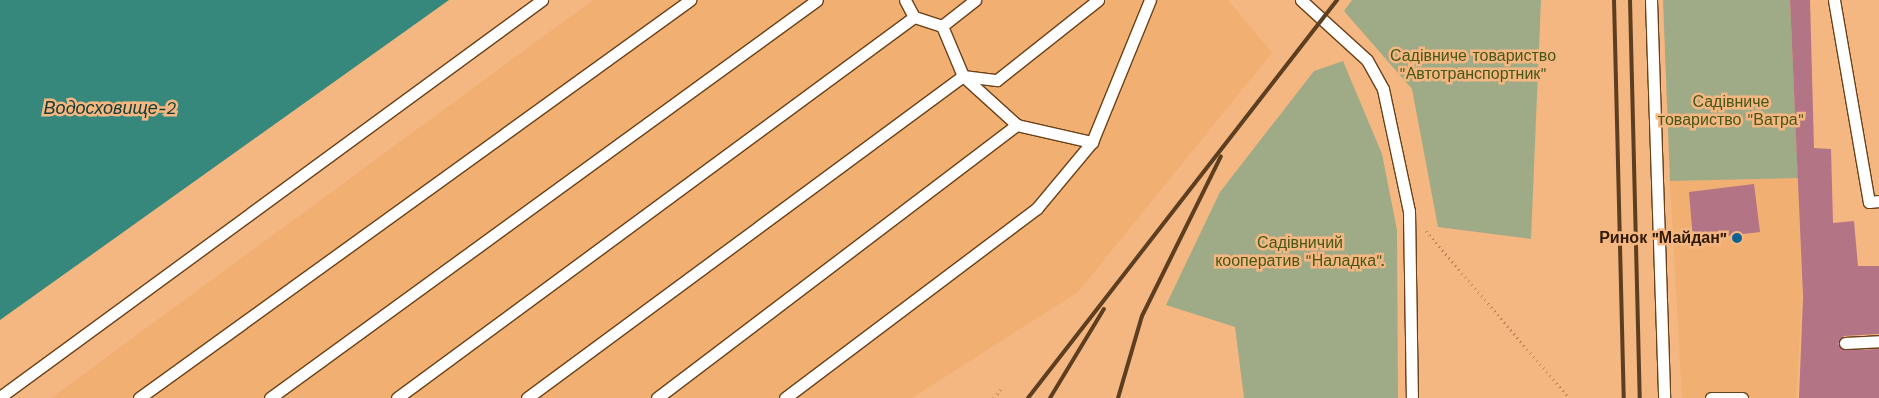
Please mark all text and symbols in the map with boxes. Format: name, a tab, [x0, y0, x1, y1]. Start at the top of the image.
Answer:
park label: Садівниче товариство "Автотранспортник"	[1390, 46, 1556, 84]
park label: Садівниче товариство "Ватра"	[1658, 92, 1804, 130]
water label: Водосховище-2	[44, 97, 176, 119]
place label: Ринок "Майдан"	[1599, 228, 1727, 248]
marker: Ринок "Майдан"	[1731, 232, 1743, 244]
park label: Садівничий кооператив "Наладка".	[1215, 233, 1385, 271]

